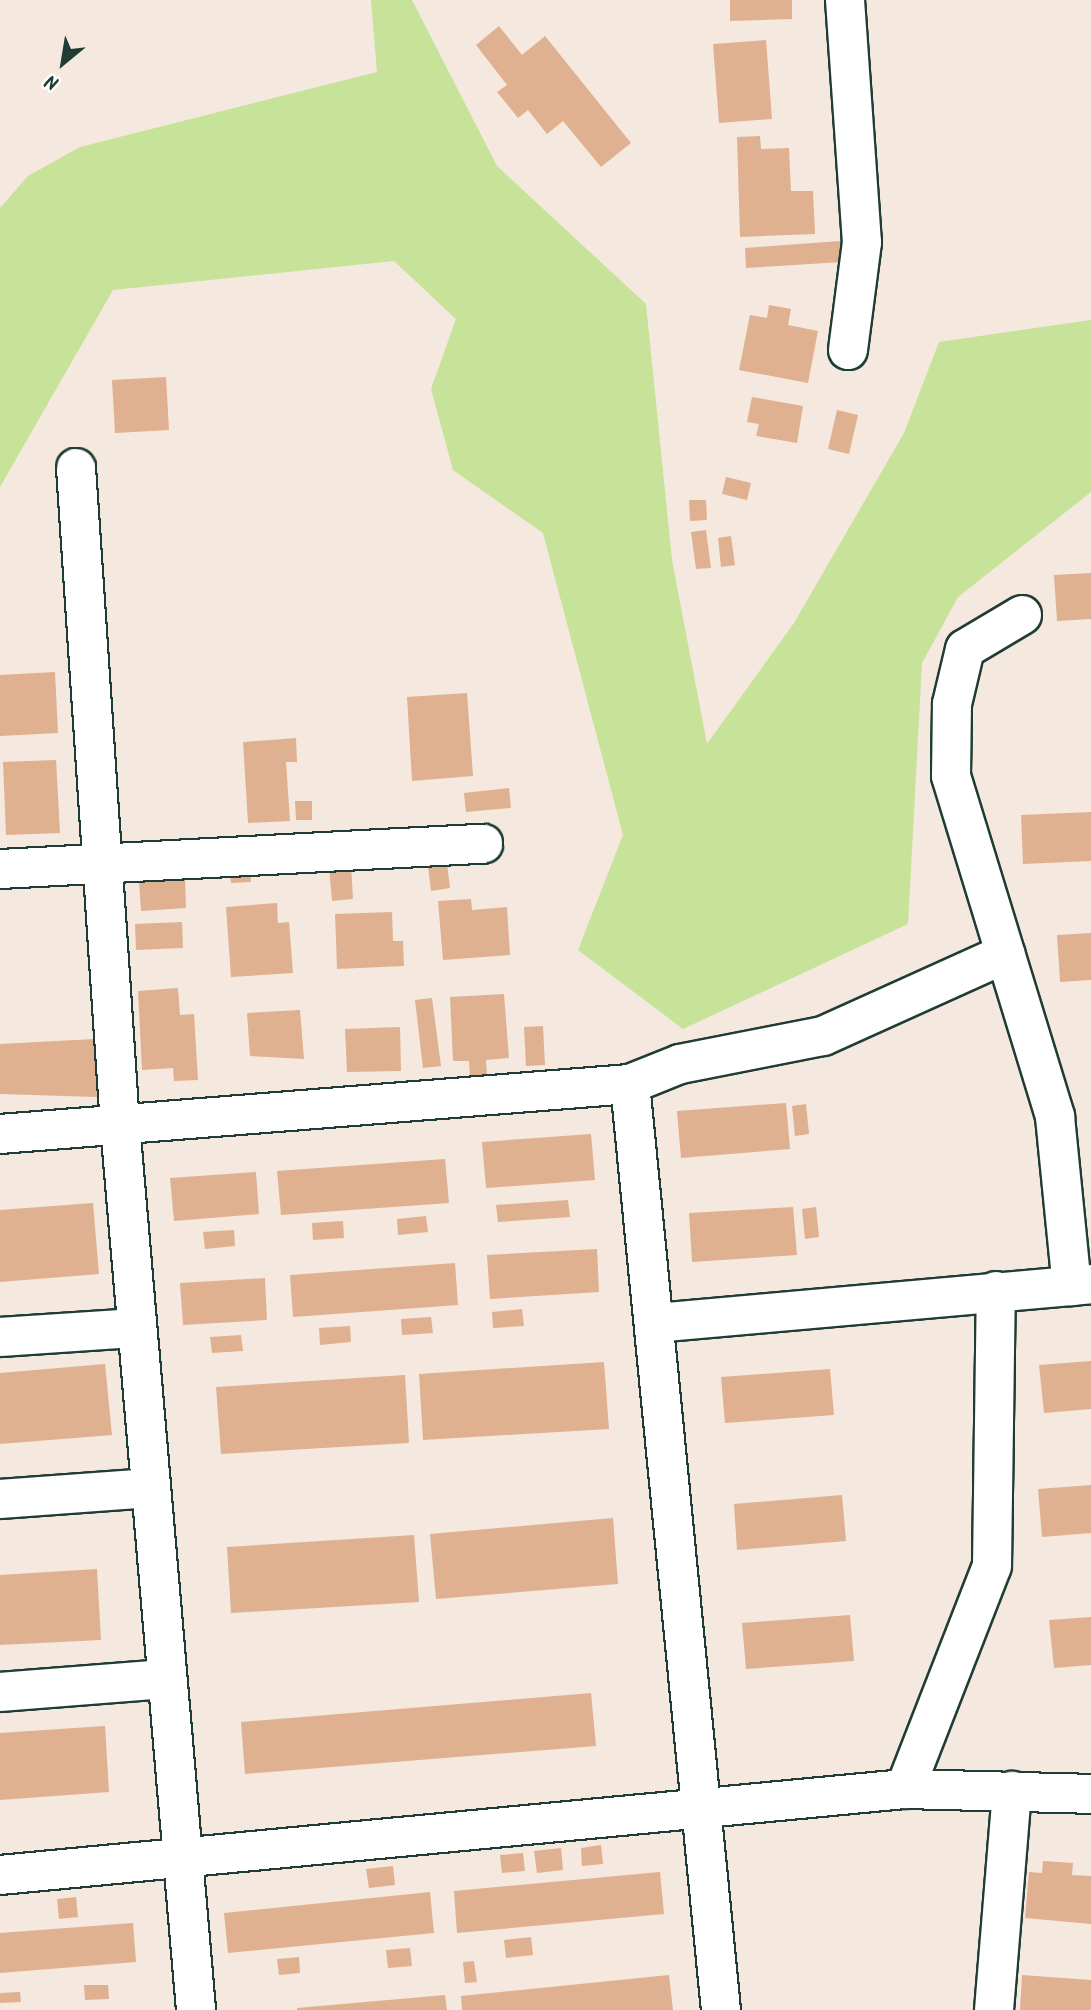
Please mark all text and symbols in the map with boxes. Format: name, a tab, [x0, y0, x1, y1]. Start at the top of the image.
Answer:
north arrow	[28, 28, 98, 98]
text: N	[40, 65, 65, 97]

